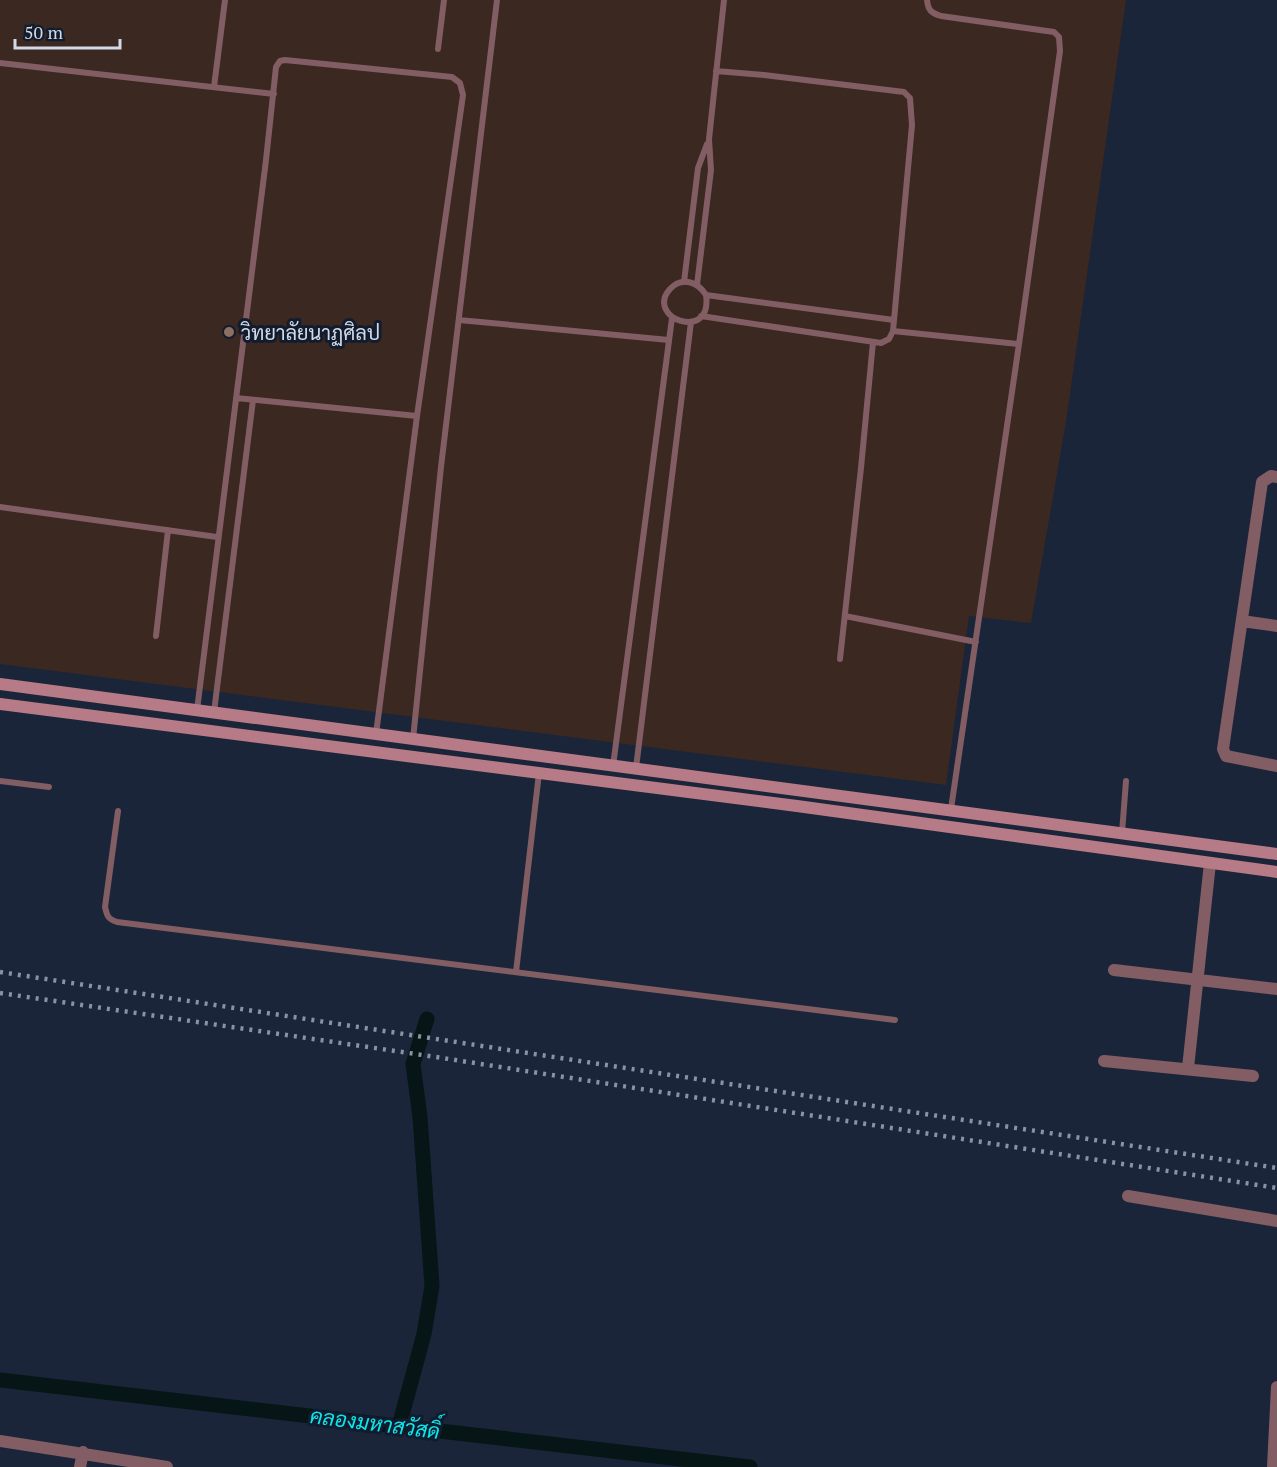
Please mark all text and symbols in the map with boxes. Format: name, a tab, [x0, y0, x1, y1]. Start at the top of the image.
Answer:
scale bar	[15, 12, 120, 50]
text: 50 m	[24, 20, 64, 44]
place label: วิทยาลัยนาฏศิลป	[240, 319, 380, 346]
marker: วิทยาลัยนาฏศิลป	[222, 325, 236, 339]
water label: คลองมหาสวัสดิ์	[308, 1396, 446, 1445]

